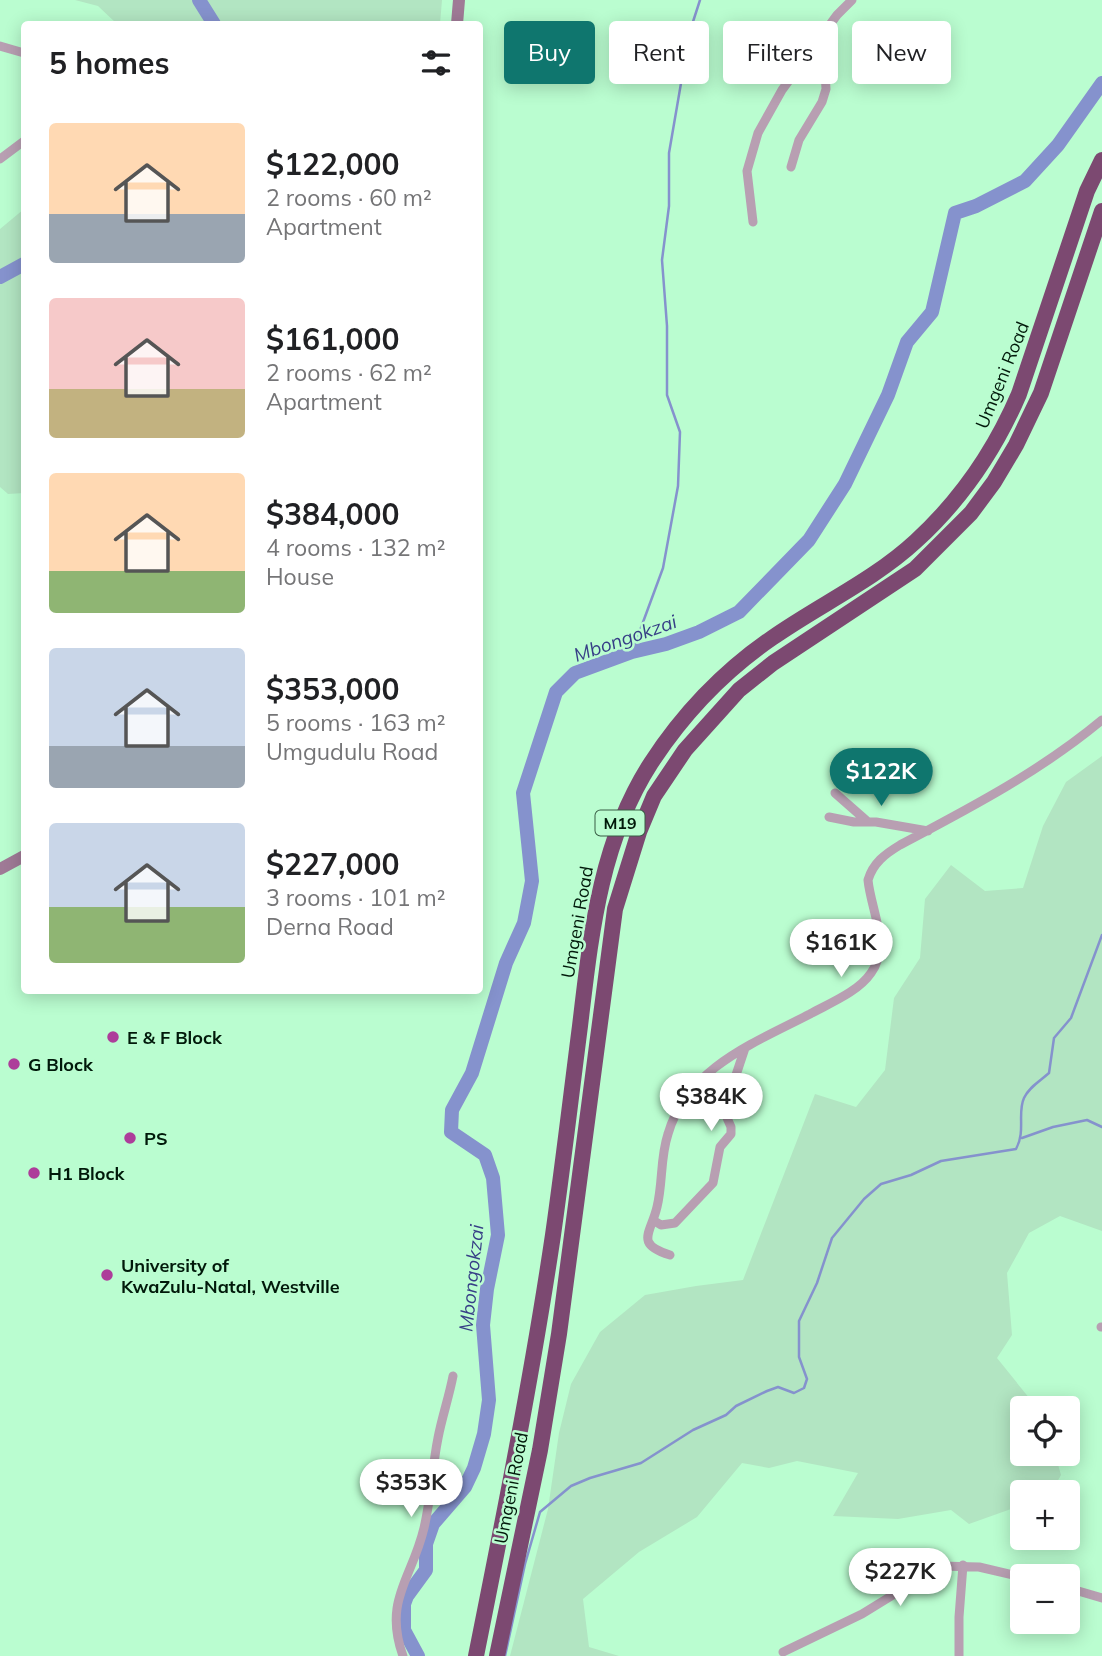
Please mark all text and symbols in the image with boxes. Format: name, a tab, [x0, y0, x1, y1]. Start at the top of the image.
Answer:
chip: Buy	[504, 21, 595, 84]
chip: Rent	[609, 21, 709, 84]
chip: Filters	[723, 21, 838, 84]
chip: New	[852, 21, 951, 84]
text: 5 homes	[49, 44, 170, 82]
icon: filters	[417, 44, 455, 82]
text: $122,000	[266, 145, 399, 183]
icon: home	[105, 151, 189, 235]
text: 2 rooms · 60 m²	[266, 183, 432, 212]
text: Apartment	[266, 212, 382, 241]
street label: Umgeni Road	[970, 318, 1034, 432]
text: $161,000	[266, 320, 399, 358]
icon: home	[105, 326, 189, 410]
text: 2 rooms · 62 m²	[266, 358, 432, 387]
text: Apartment	[266, 387, 382, 416]
text: $384,000	[266, 495, 399, 533]
icon: home	[105, 501, 189, 585]
text: 4 rooms · 132 m²	[266, 533, 446, 562]
text: House	[266, 562, 334, 591]
water label: Mbongokzai	[570, 609, 680, 667]
text: $353,000	[266, 670, 399, 708]
icon: home	[105, 676, 189, 760]
text: 5 rooms · 163 m²	[266, 708, 446, 737]
text: Umgudulu Road	[266, 737, 438, 766]
pin: $122K	[832, 748, 930, 808]
text: $122K	[846, 756, 916, 785]
road number: M19	[596, 810, 644, 836]
text: $227,000	[266, 845, 399, 883]
icon: home	[105, 851, 189, 935]
street label: Umgeni Road	[556, 864, 598, 980]
text: 3 rooms · 101 m²	[266, 883, 446, 912]
text: Derna Road	[266, 912, 394, 941]
pin: $161K	[792, 920, 890, 979]
text: $161K	[806, 927, 876, 956]
place label: E & F Block	[127, 1026, 223, 1049]
marker: E & F Block	[105, 1029, 121, 1045]
place label: G Block	[28, 1053, 94, 1076]
marker: G Block	[6, 1056, 22, 1072]
pin: $384K	[662, 1074, 760, 1133]
text: $384K	[676, 1081, 746, 1110]
place label: PS	[144, 1127, 168, 1150]
marker: PS	[122, 1130, 138, 1146]
place label: H1 Block	[48, 1162, 126, 1185]
marker: H1 Block	[26, 1165, 42, 1181]
water label: Mbongokzai	[453, 1223, 489, 1333]
place label: University of KwaZulu-Natal, Westville	[121, 1254, 340, 1298]
marker: University of KwaZulu-Natal, Westville	[99, 1267, 115, 1283]
map controls	[1010, 1396, 1080, 1634]
button: locate	[1010, 1396, 1080, 1466]
street label: Umgeni Road	[489, 1430, 533, 1546]
pin: $353K	[362, 1460, 460, 1519]
text: $353K	[376, 1467, 446, 1496]
button: +	[1010, 1480, 1080, 1550]
pin: $227K	[851, 1548, 949, 1608]
text: $227K	[865, 1556, 935, 1585]
button: −	[1010, 1564, 1080, 1634]

